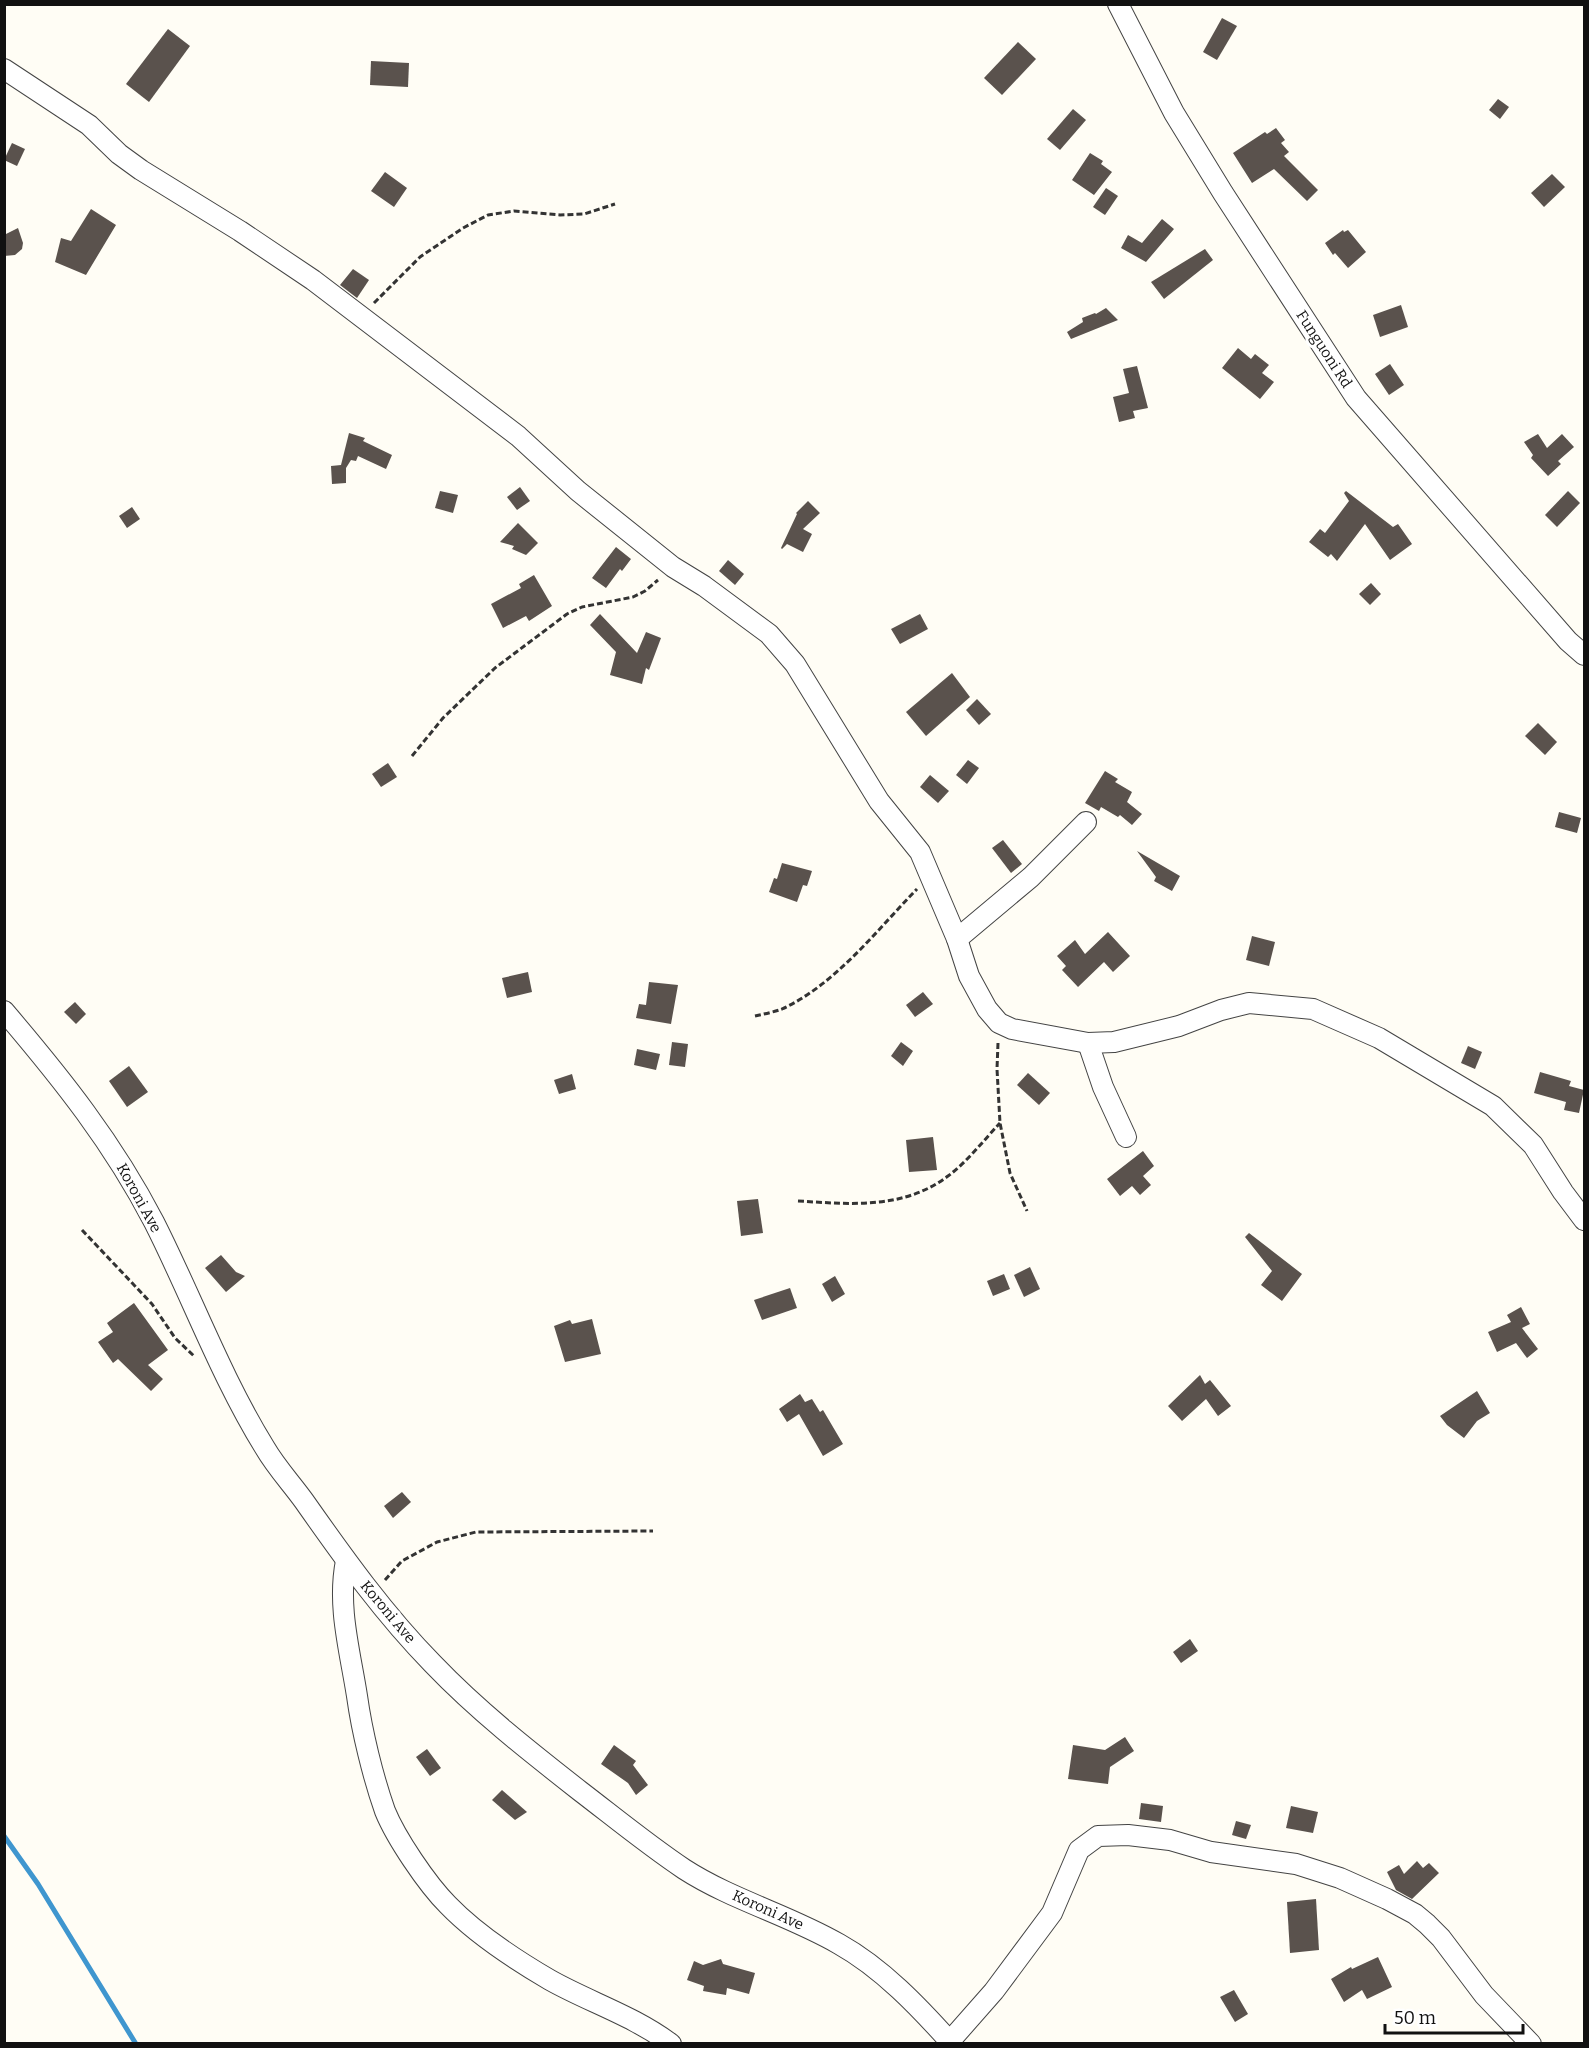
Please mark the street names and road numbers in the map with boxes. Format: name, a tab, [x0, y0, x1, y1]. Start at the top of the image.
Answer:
street label: Funguoni Rd	[1292, 307, 1356, 391]
street label: Koroni Ave	[113, 1160, 165, 1236]
street label: Koroni Ave	[357, 1577, 419, 1647]
street label: Koroni Ave	[730, 1886, 806, 1934]

